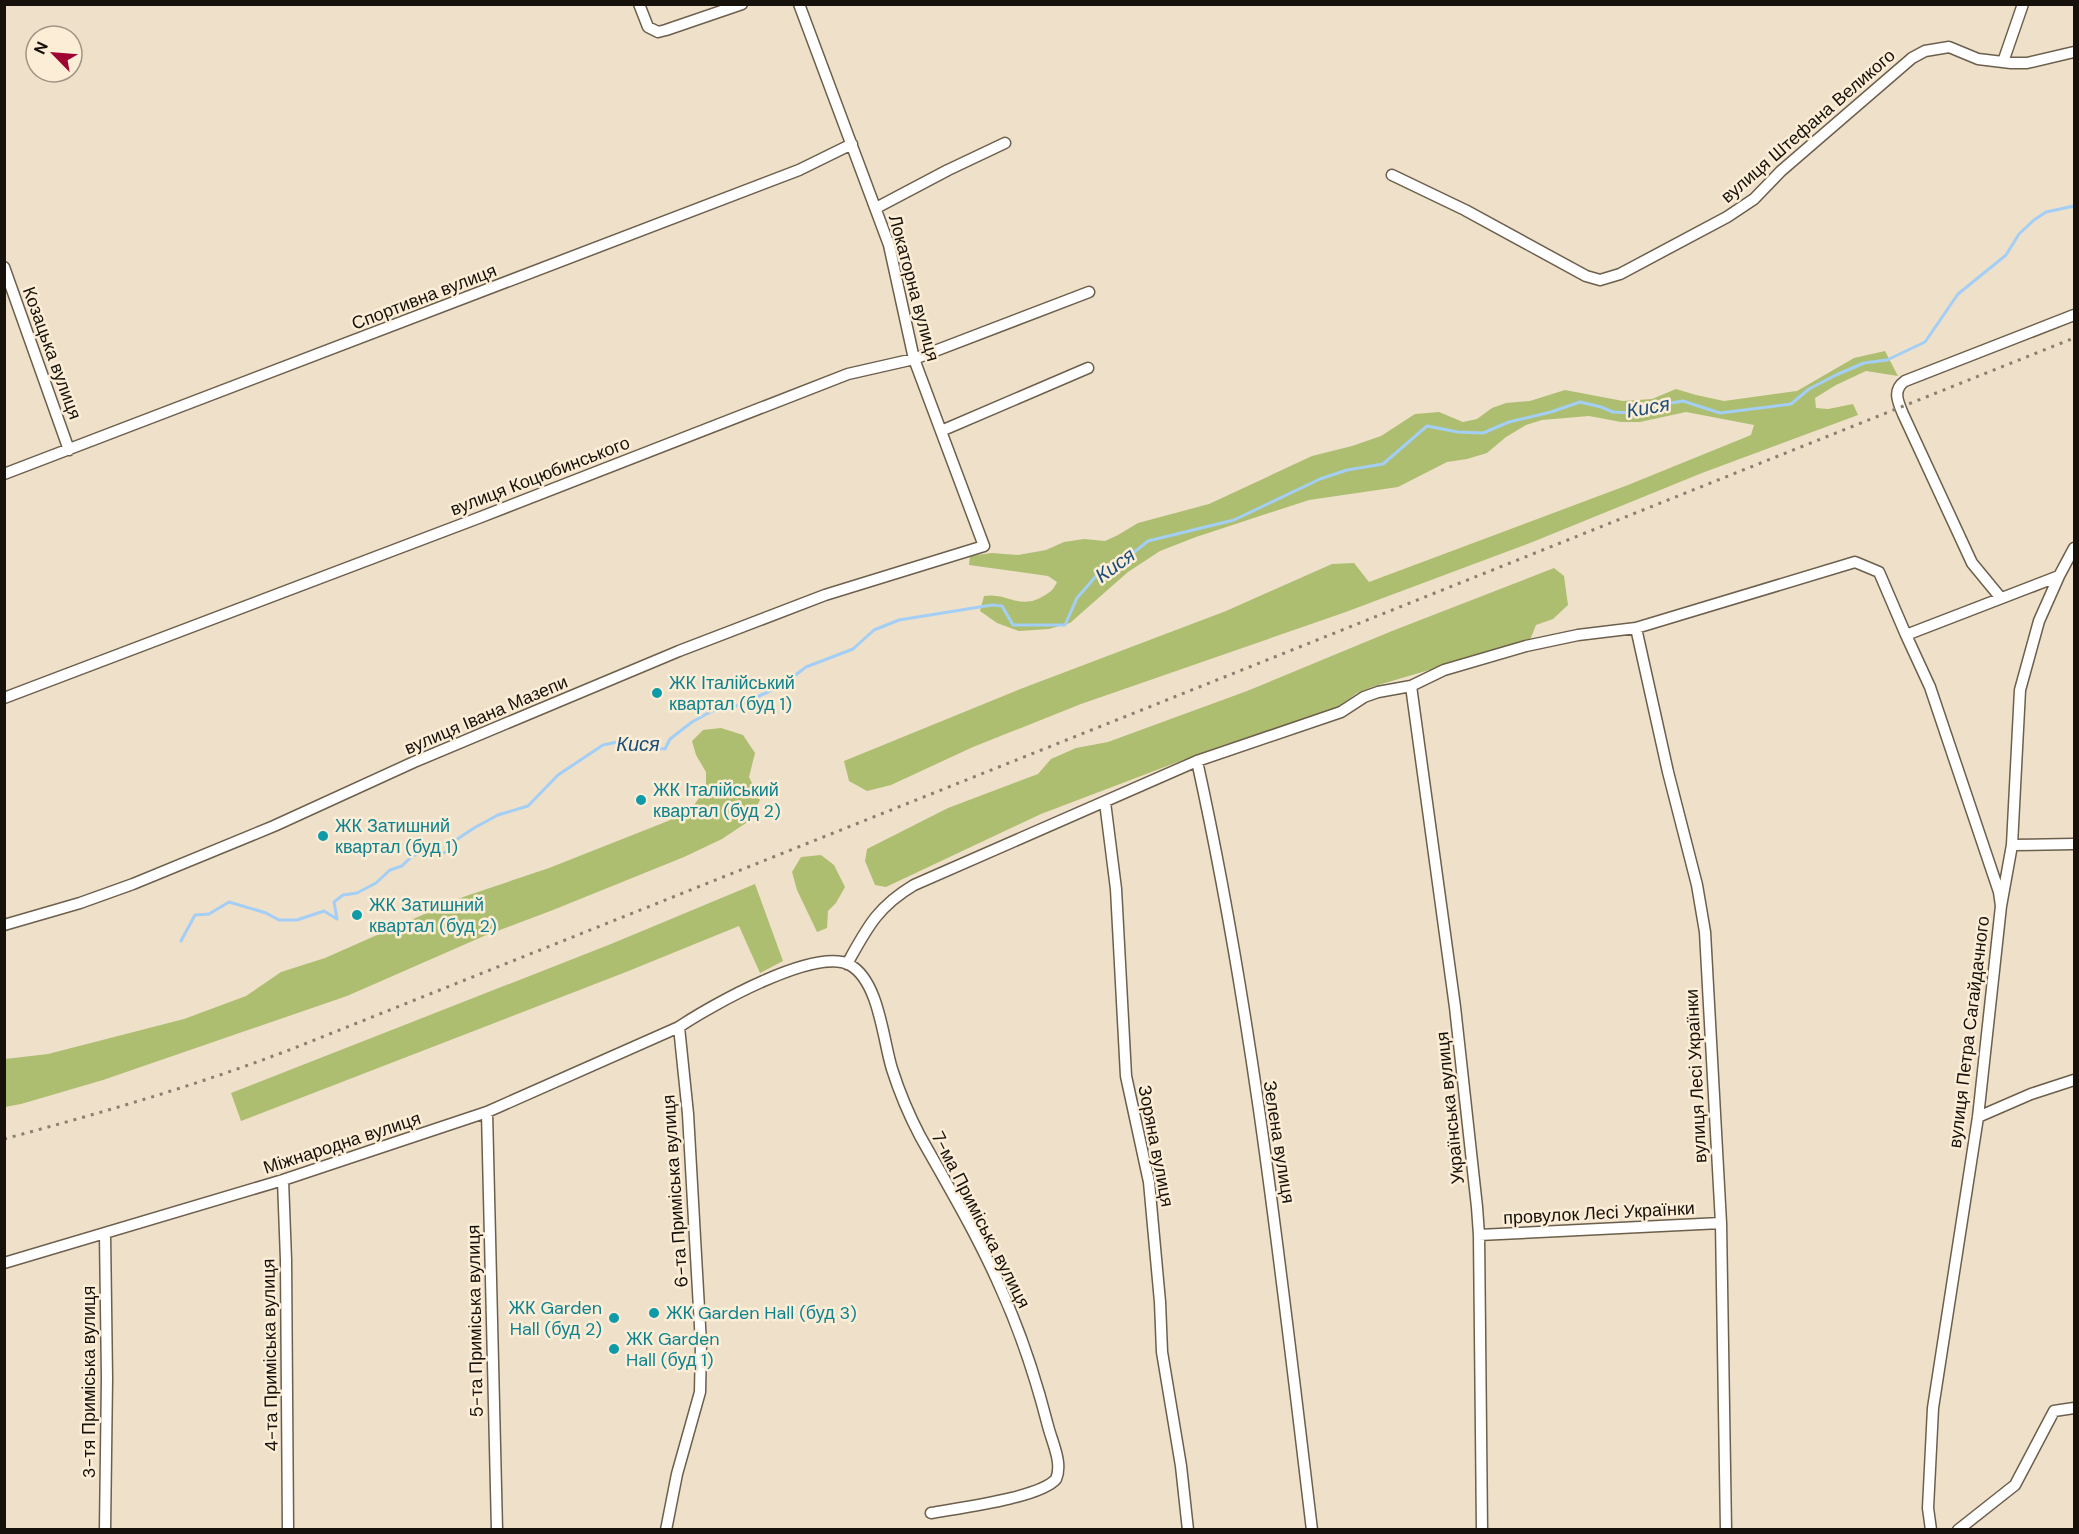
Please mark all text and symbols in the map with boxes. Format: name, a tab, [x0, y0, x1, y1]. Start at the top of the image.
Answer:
north arrow	[24, 24, 84, 84]
text: N	[29, 38, 53, 58]
street label: вулиця Штефана Великого	[1716, 44, 1900, 208]
street label: Локаторна вулиця	[883, 212, 945, 364]
street label: Спортивна вулиця	[348, 258, 500, 336]
street label: Козацька вулиця	[17, 283, 87, 423]
water label: Кися	[1624, 390, 1672, 424]
street label: вулиця Коцюбинського	[447, 431, 633, 521]
water label: Кися	[1090, 541, 1141, 588]
street label: вулиця Івана Мазепи	[401, 670, 571, 760]
place label: ЖК Італійський квартал (буд 1)	[669, 671, 795, 716]
marker: ЖК Італійський квартал (буд 1)	[650, 686, 664, 700]
water label: Кися	[616, 731, 660, 757]
place label: ЖК Італійський квартал (буд 2)	[653, 778, 781, 823]
marker: ЖК Італійський квартал (буд 2)	[634, 793, 648, 807]
place label: ЖК Затишний квартал (буд 1)	[335, 814, 458, 859]
marker: ЖК Затишний квартал (буд 1)	[316, 829, 330, 843]
place label: ЖК Затишний квартал (буд 2)	[369, 893, 497, 938]
marker: ЖК Затишний квартал (буд 2)	[350, 908, 364, 922]
street label: вулиця Петра Сагайдачного	[1943, 915, 1995, 1149]
street label: вулиця Лесі Українки	[1679, 988, 1713, 1164]
street label: Українська вулиця	[1430, 1031, 1470, 1185]
street label: Зелена вулиця	[1257, 1079, 1301, 1205]
street label: Зоряна вулиця	[1132, 1083, 1180, 1209]
street label: 6-та Приміська вулиця	[656, 1094, 694, 1288]
street label: Міжнародна вулиця	[260, 1106, 424, 1180]
street label: 7-ма Приміська вулиця	[926, 1128, 1036, 1312]
street label: провулок Лесі Українки	[1503, 1196, 1695, 1230]
street label: 5-та Приміська вулиця	[461, 1224, 489, 1418]
street label: 4-та Приміська вулиця	[256, 1258, 284, 1452]
street label: 3-тя Приміська вулиця	[77, 1286, 101, 1478]
place label: ЖК Garden Hall (буд 2)	[509, 1296, 602, 1341]
place label: ЖК Garden Hall (буд 3)	[666, 1301, 857, 1325]
marker: ЖК Garden Hall (буд 3)	[647, 1306, 661, 1320]
marker: ЖК Garden Hall (буд 2)	[607, 1311, 621, 1325]
place label: ЖК Garden Hall (буд 1)	[626, 1327, 720, 1372]
marker: ЖК Garden Hall (буд 1)	[607, 1342, 621, 1356]

